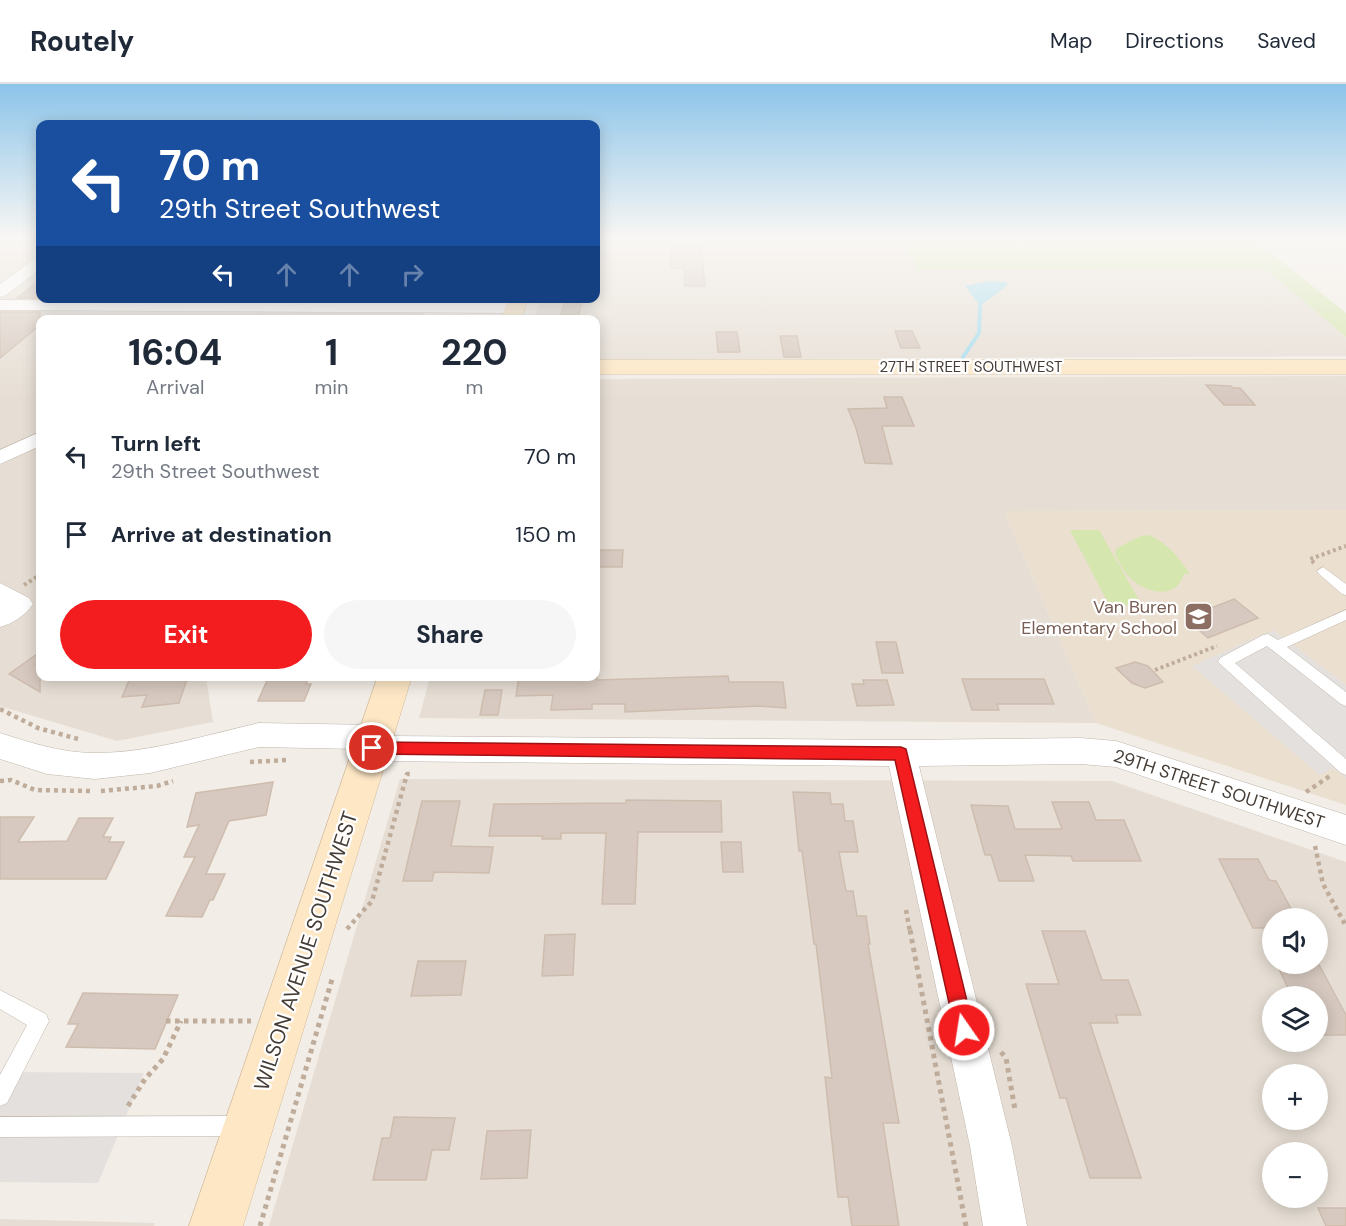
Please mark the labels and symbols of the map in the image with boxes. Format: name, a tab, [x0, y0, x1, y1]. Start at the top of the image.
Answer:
street label: 27TH STREET SOUTHWEST	[880, 357, 1062, 377]
place label: Van Buren Elementary School	[1021, 595, 1177, 640]
school or university icon: Van Buren Elementary School	[1182, 601, 1214, 633]
pin	[346, 722, 397, 773]
street label: 29TH STREET SOUTHWEST	[1110, 744, 1328, 834]
street label: WILSON AVENUE SOUTHWEST	[248, 808, 364, 1094]
position arrow	[932, 998, 996, 1062]

